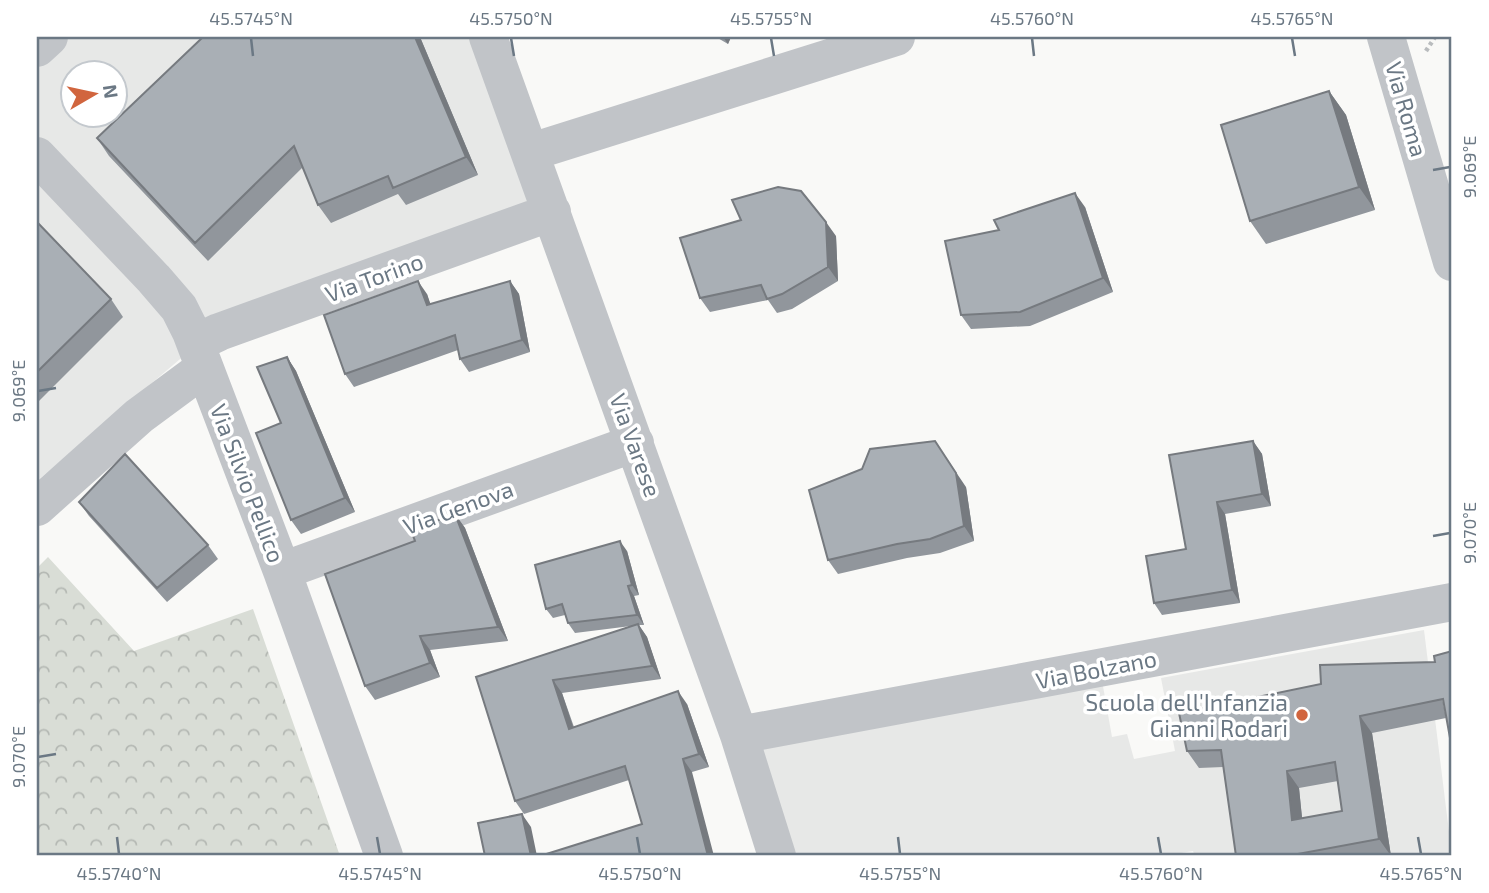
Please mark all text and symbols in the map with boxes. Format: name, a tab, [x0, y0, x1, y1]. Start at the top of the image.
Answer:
text: 45.5745°N	[209, 7, 293, 29]
text: 45.5750°N	[469, 7, 553, 29]
text: 45.5755°N	[730, 7, 812, 29]
text: 45.5760°N	[990, 7, 1074, 29]
text: 45.5765°N	[1251, 7, 1333, 29]
street label: Via Roma	[1380, 58, 1434, 160]
north arrow	[60, 60, 130, 130]
text: N	[99, 83, 124, 100]
text: 9.069°E	[1458, 136, 1480, 198]
street label: Via Torino	[321, 246, 427, 308]
text: 9.069°E	[7, 360, 29, 422]
street label: Via Varese	[604, 389, 668, 501]
street label: Via Silvio Pellico	[205, 400, 291, 566]
street label: Via Genova	[399, 474, 517, 540]
text: 9.070°E	[1458, 502, 1480, 564]
street label: Via Bolzano	[1033, 644, 1159, 694]
place label: Scuola dell'Infanzia Gianni Rodari	[1085, 688, 1288, 742]
marker: Scuola dell'Infanzia Gianni Rodari	[1294, 707, 1310, 723]
text: 9.070°E	[7, 726, 29, 788]
text: 45.5740°N	[77, 862, 161, 884]
text: 45.5745°N	[338, 862, 422, 884]
text: 45.5750°N	[598, 862, 682, 884]
text: 45.5755°N	[859, 862, 941, 884]
text: 45.5760°N	[1119, 862, 1203, 884]
text: 45.5765°N	[1380, 862, 1462, 884]

